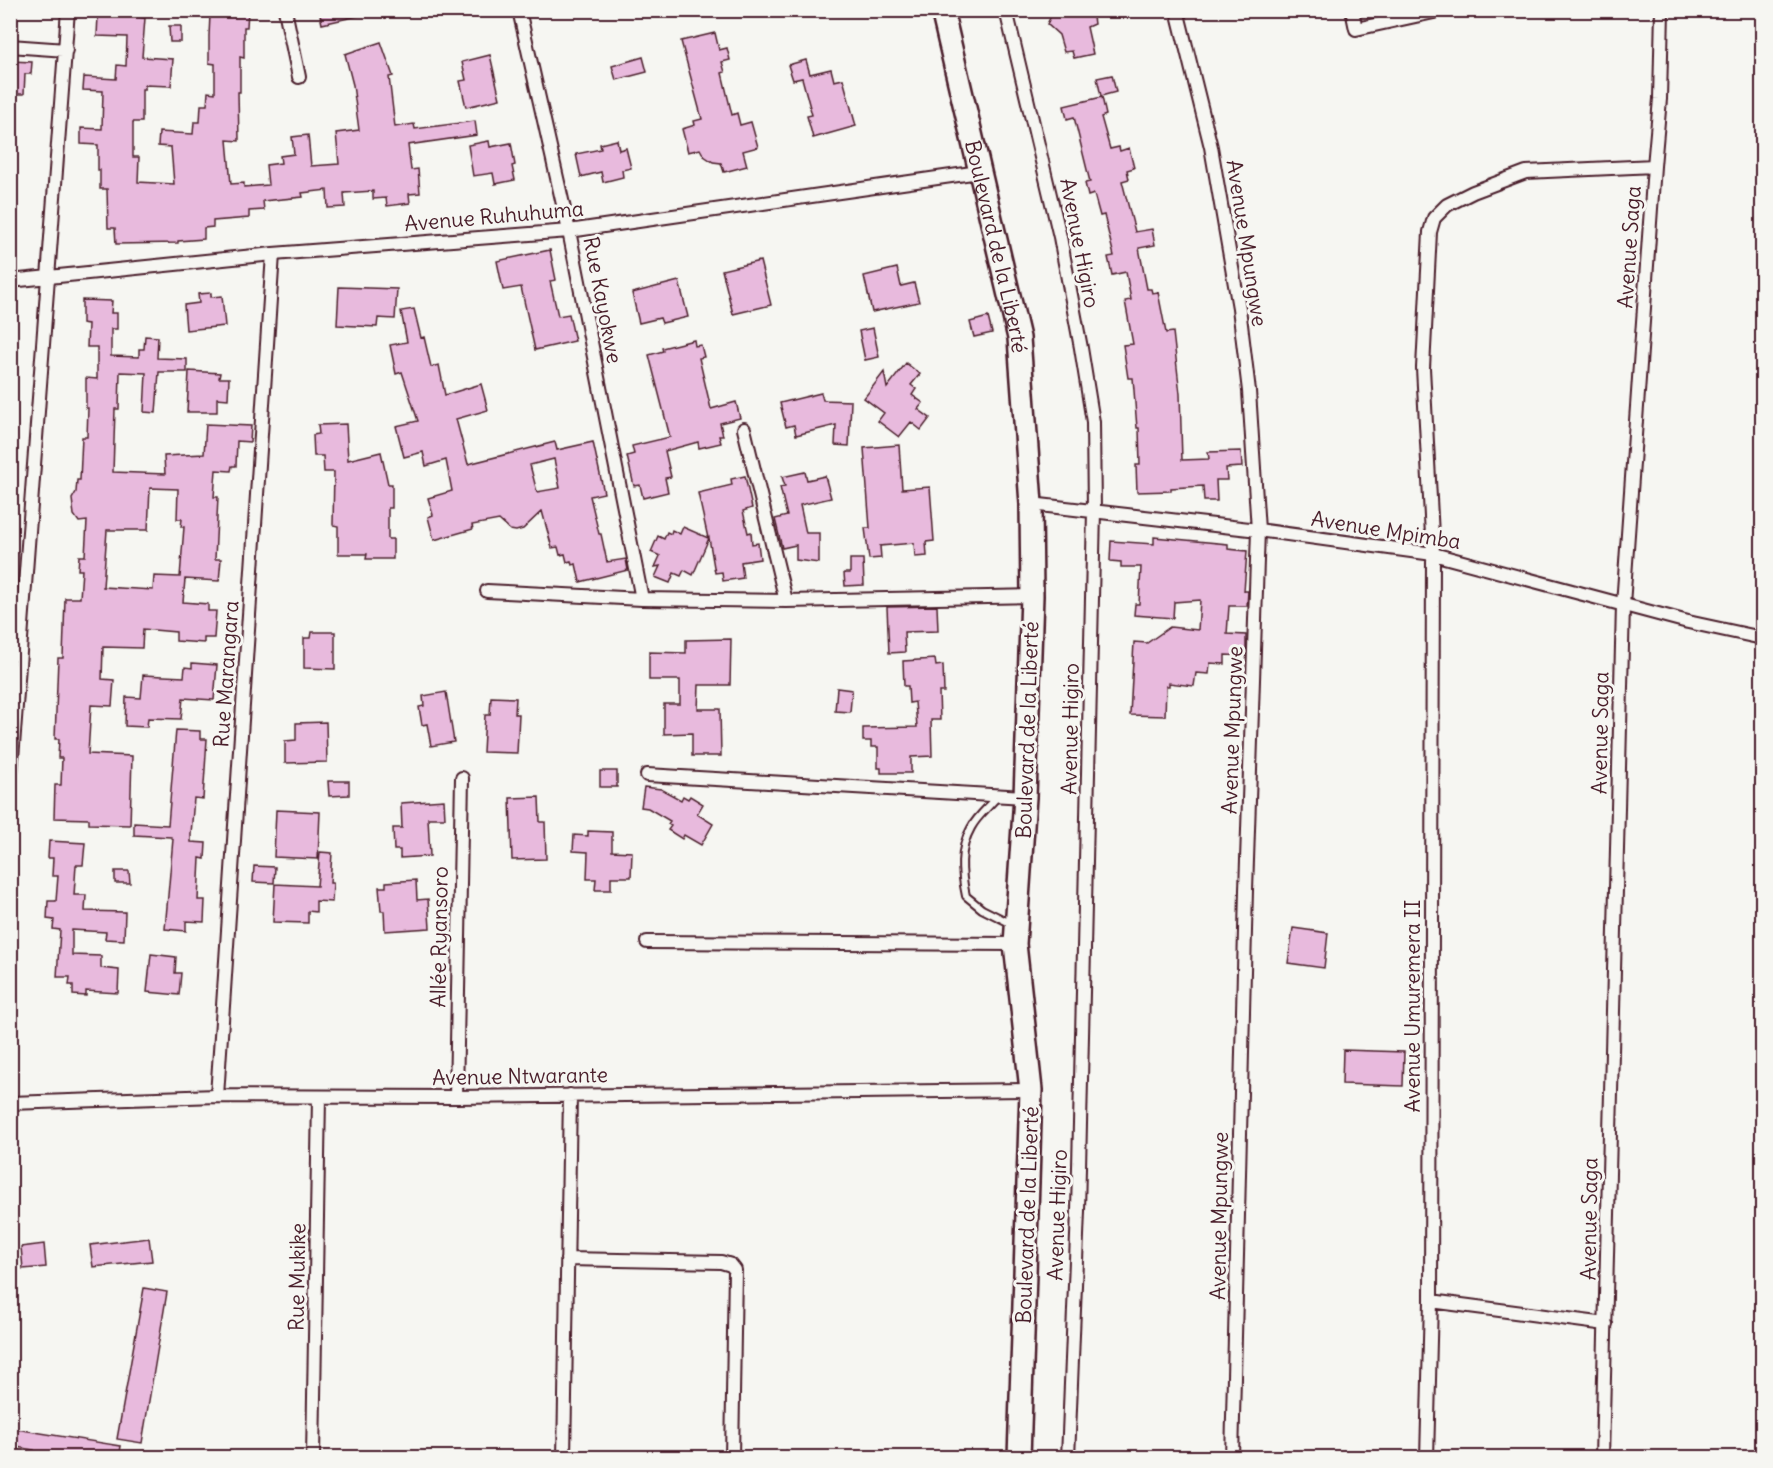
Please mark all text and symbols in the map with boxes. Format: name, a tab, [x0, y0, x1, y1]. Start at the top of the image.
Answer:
street label: Boulevard de la Liberté	[960, 137, 1034, 354]
street label: Avenue Mpungwe	[1220, 158, 1274, 328]
street label: Avenue Higiro	[1054, 176, 1106, 310]
street label: Avenue Saga	[1611, 185, 1647, 309]
street label: Avenue Ruhuhuma	[403, 195, 585, 237]
street label: Rue Kayokwe	[577, 234, 629, 366]
street label: Avenue Mpimba	[1309, 505, 1463, 555]
street label: Rue Marangara	[207, 600, 245, 748]
street label: Boulevard de la Liberté	[1010, 621, 1044, 839]
street label: Avenue Mpungwe	[1216, 645, 1248, 815]
street label: Avenue Higiro	[1055, 663, 1085, 795]
street label: Avenue Saga	[1585, 671, 1615, 795]
street label: Allée Ryansoro	[424, 866, 454, 1008]
street label: Avenue Umuremera II	[1399, 900, 1426, 1112]
street label: Avenue Ntwarante	[432, 1061, 608, 1091]
street label: Boulevard de la Liberté	[1010, 1106, 1044, 1324]
street label: Avenue Mpungwe	[1204, 1132, 1234, 1300]
street label: Avenue Higiro	[1041, 1149, 1073, 1281]
street label: Avenue Saga	[1574, 1157, 1604, 1281]
street label: Rue Mukike	[283, 1223, 311, 1331]

